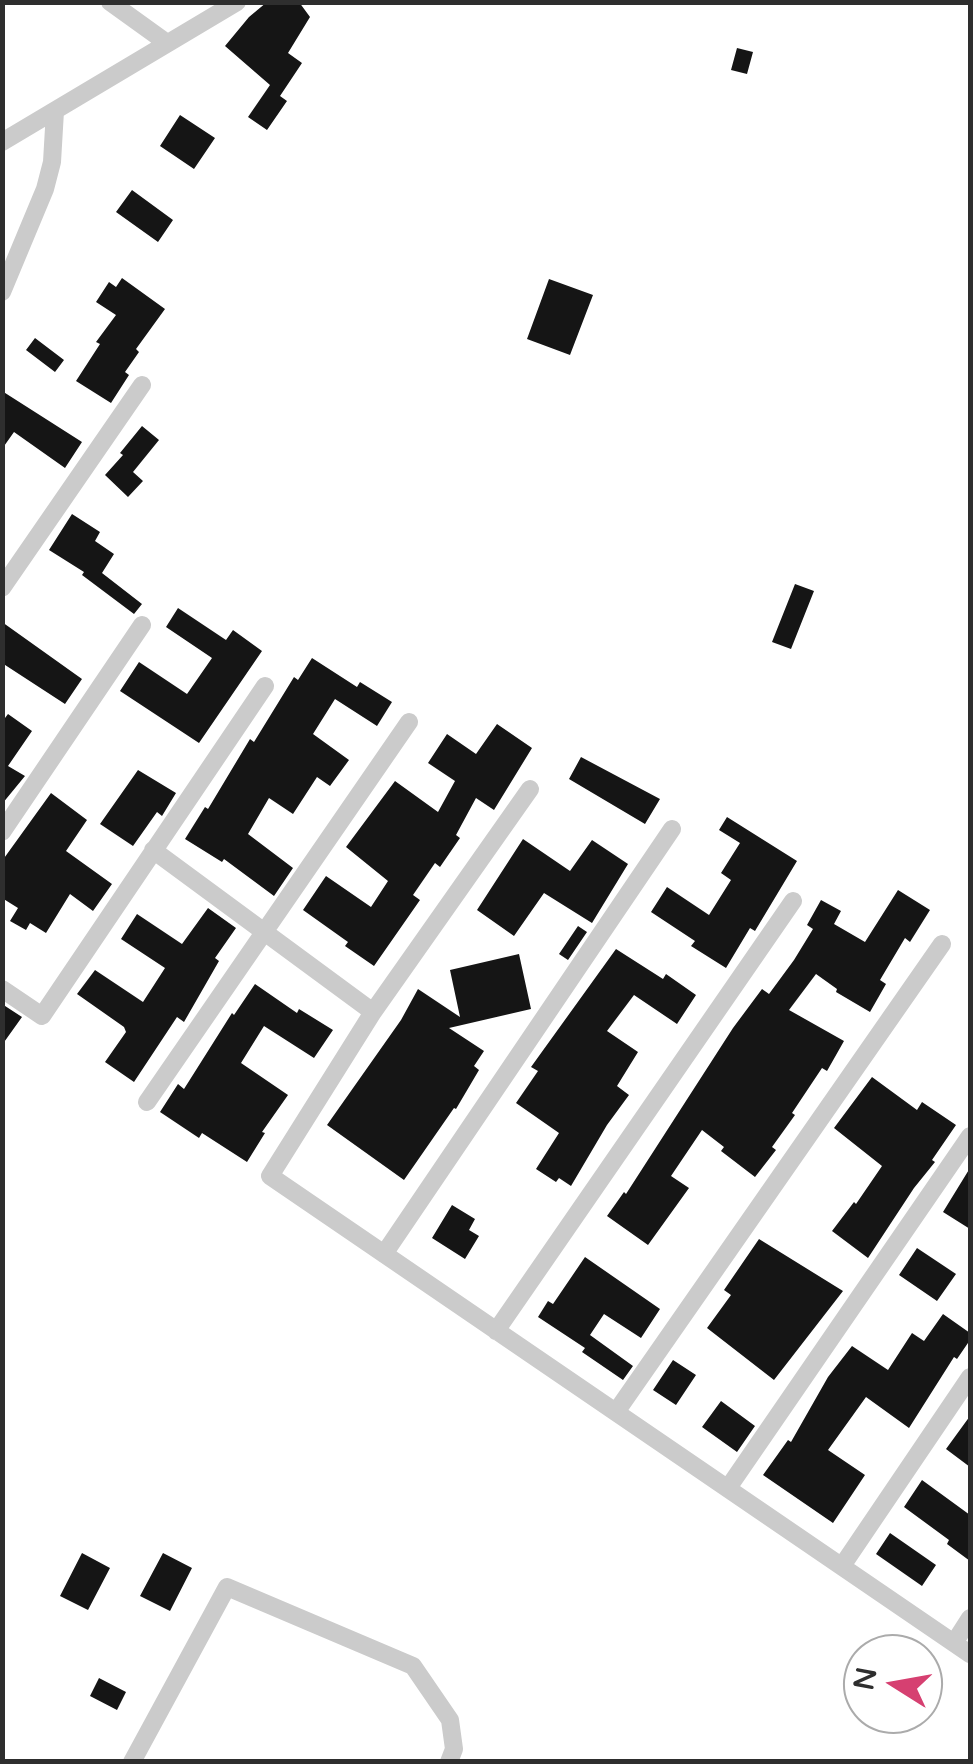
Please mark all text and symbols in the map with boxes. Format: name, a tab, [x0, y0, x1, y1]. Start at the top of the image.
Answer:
north arrow	[843, 1634, 943, 1734]
text: N	[847, 1664, 884, 1693]

